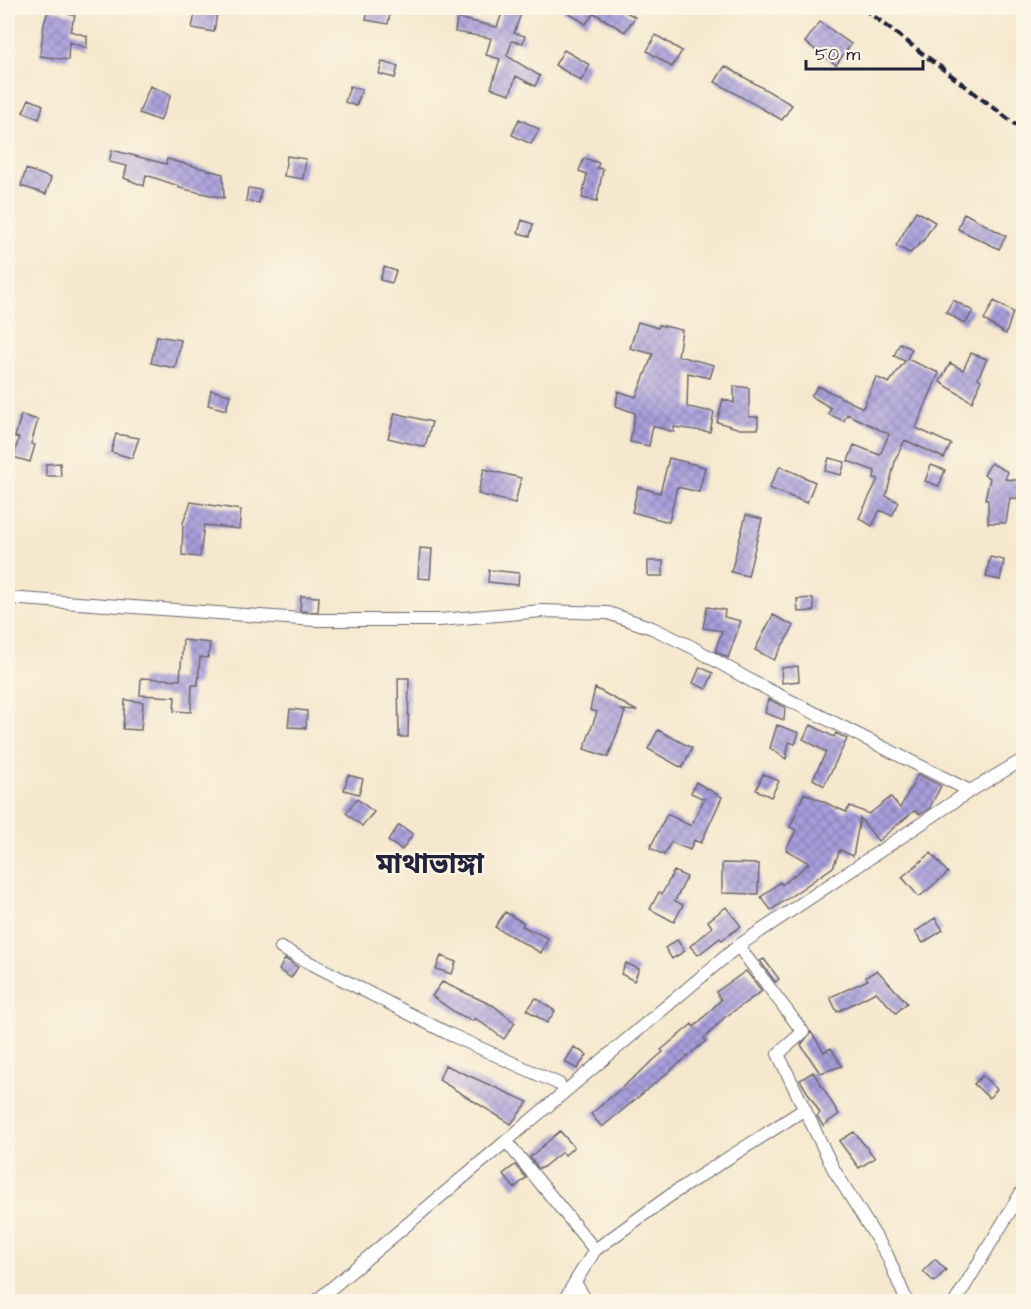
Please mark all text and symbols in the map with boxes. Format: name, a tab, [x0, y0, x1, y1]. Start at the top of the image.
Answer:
scale bar	[806, 33, 923, 71]
text: 50 m	[815, 42, 860, 67]
district label: মাথাভাঙ্গা	[375, 845, 485, 884]

